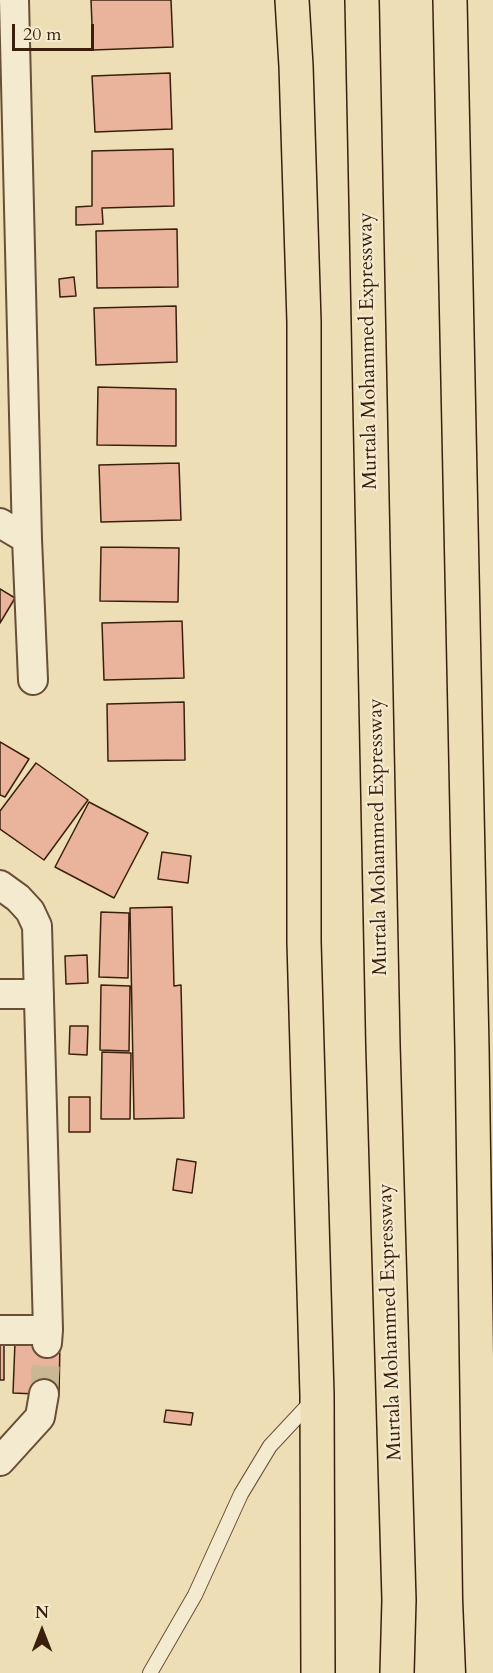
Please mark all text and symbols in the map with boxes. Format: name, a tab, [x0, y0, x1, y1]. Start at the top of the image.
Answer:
scale bar	[15, 12, 98, 50]
text: 20 m	[23, 22, 62, 47]
street label: Murtala Mohammed Expressway	[355, 212, 383, 490]
street label: Murtala Mohammed Expressway	[365, 698, 393, 976]
street label: Murtala Mohammed Expressway	[374, 1183, 408, 1461]
north arrow	[12, 1601, 72, 1661]
text: N	[35, 1602, 49, 1624]

